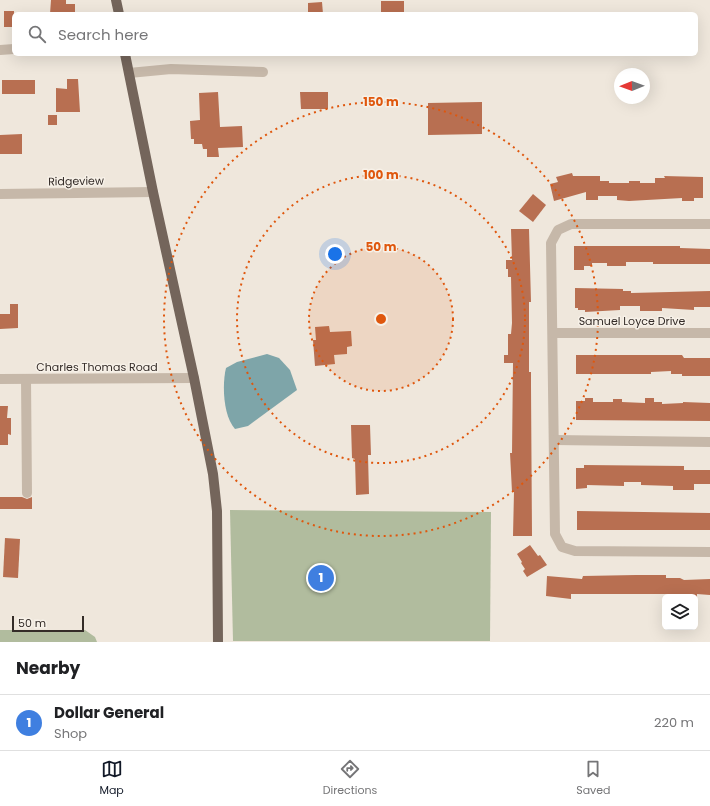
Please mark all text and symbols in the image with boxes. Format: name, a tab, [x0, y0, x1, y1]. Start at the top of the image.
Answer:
search box	[12, 12, 698, 56]
icon: search	[26, 23, 48, 45]
text: Search here	[58, 24, 148, 45]
north arrow	[614, 68, 650, 104]
text: 150 m	[363, 93, 399, 110]
text: 100 m	[363, 166, 399, 183]
street label: Ridgeview	[48, 173, 104, 189]
text: 50 m	[366, 238, 397, 255]
your location	[325, 244, 345, 264]
centre of rings	[374, 312, 388, 326]
street label: Samuel Loyce Drive	[579, 313, 686, 329]
street label: Charles Thomas Road	[36, 359, 158, 375]
pin: 1	[308, 563, 334, 593]
map controls	[662, 594, 698, 630]
button: layers	[662, 594, 698, 630]
scale bar	[12, 614, 84, 633]
text: 50 m	[18, 615, 46, 631]
text: Nearby	[16, 656, 80, 680]
text: Dollar General	[54, 702, 164, 723]
text: 1	[27, 713, 31, 732]
text: 220 m	[654, 713, 694, 732]
text: Shop	[54, 724, 87, 743]
tab: Map	[99, 758, 124, 799]
tab: Directions	[323, 758, 377, 799]
tab: Saved	[576, 758, 611, 799]

